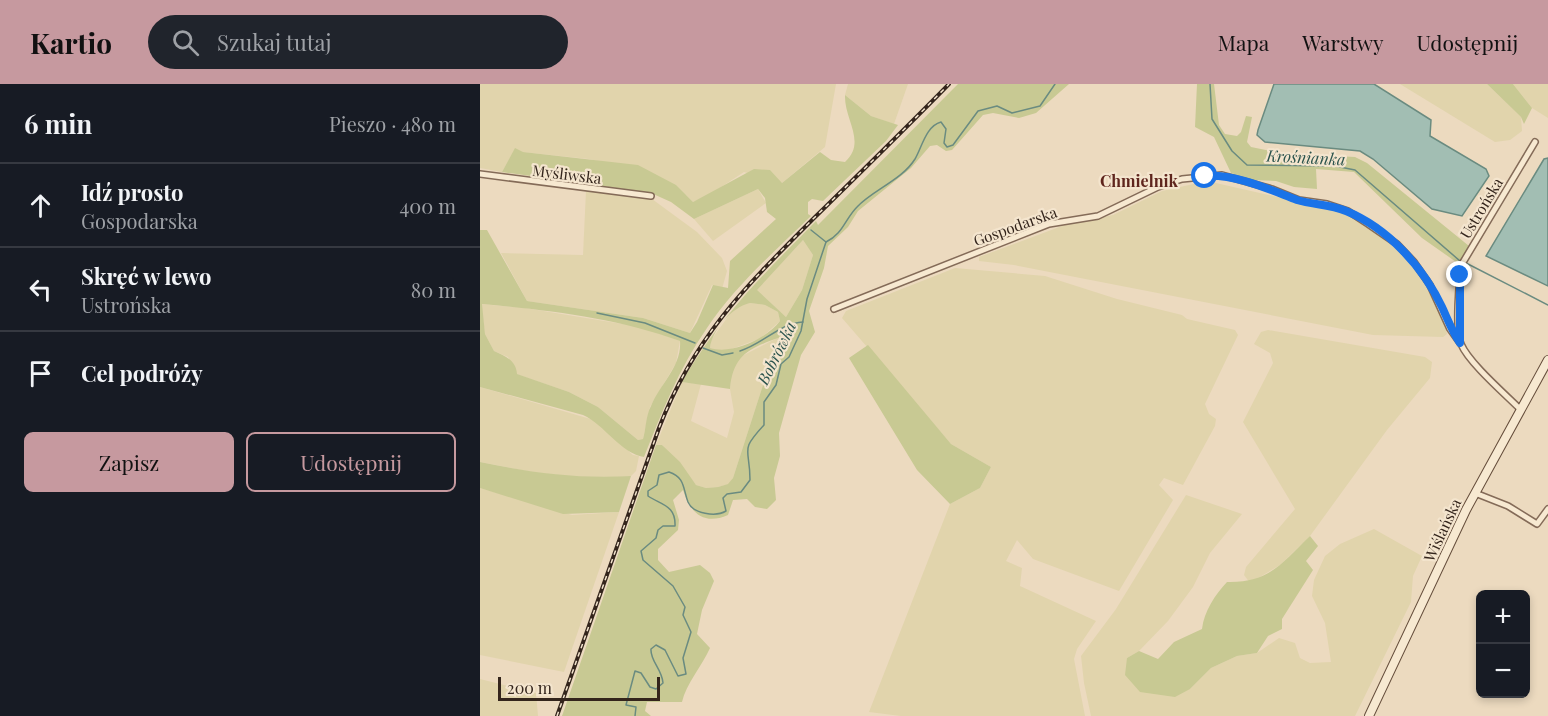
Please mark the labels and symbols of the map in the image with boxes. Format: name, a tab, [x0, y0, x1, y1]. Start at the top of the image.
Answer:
water label: Krośnianka	[1265, 144, 1346, 170]
street label: Myśliwska	[531, 160, 603, 188]
route start	[1191, 162, 1217, 188]
district label: Chmielnik	[1100, 170, 1179, 191]
street label: Ustrońska	[1455, 173, 1507, 242]
street label: Gospodarska	[970, 201, 1060, 250]
route end	[1446, 261, 1472, 287]
water label: Bobrówka	[751, 318, 800, 389]
street label: Wiślańska	[1418, 495, 1466, 566]
scale bar	[498, 674, 660, 702]

